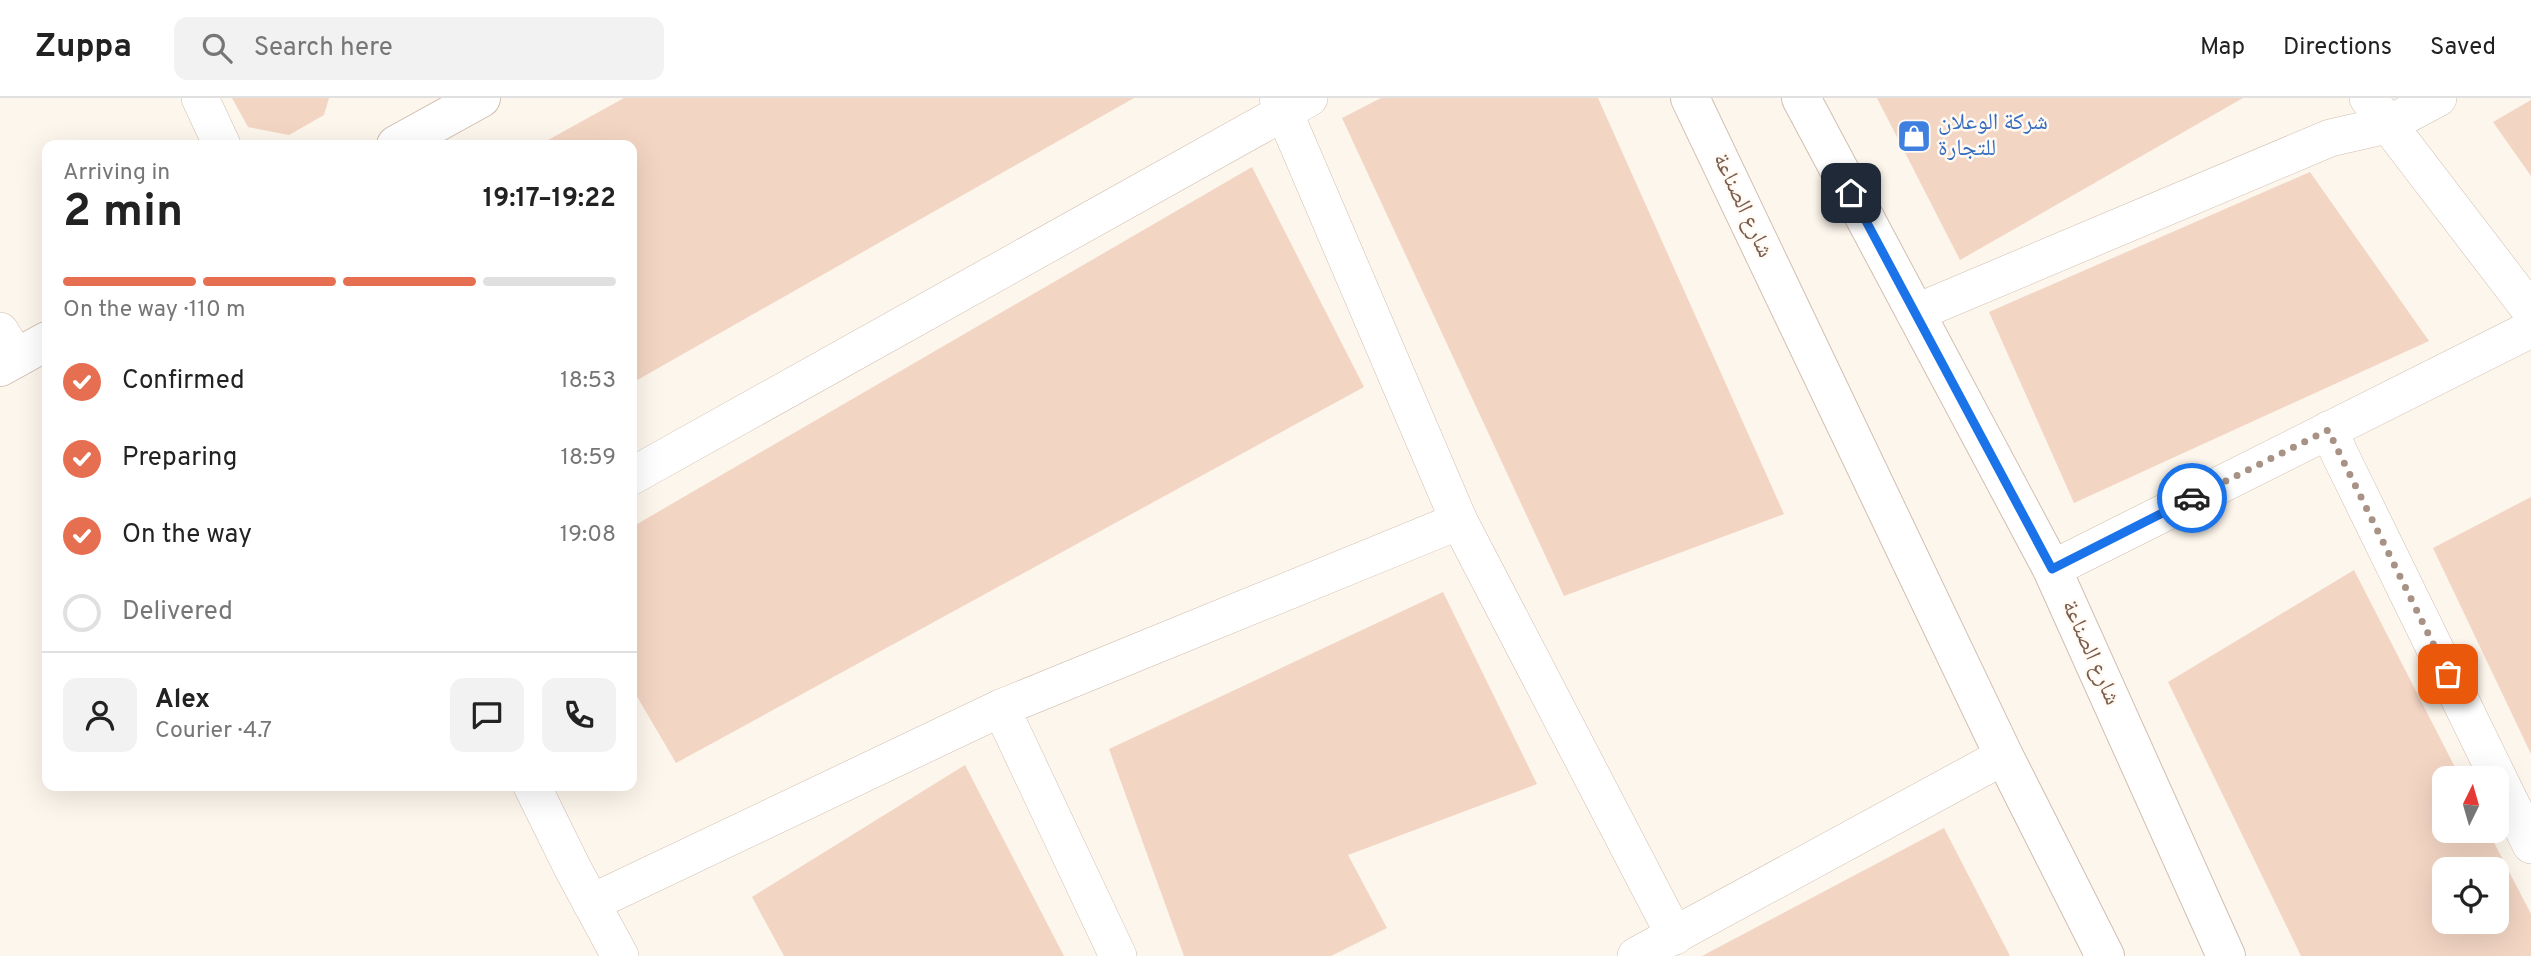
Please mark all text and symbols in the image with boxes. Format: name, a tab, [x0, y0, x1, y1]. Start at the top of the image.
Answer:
search box	[174, 17, 664, 80]
text: Zuppa	[35, 27, 132, 69]
icon: search	[198, 29, 236, 67]
text: Search here	[254, 32, 393, 65]
text: Map	[2200, 33, 2245, 63]
text: Directions	[2283, 33, 2392, 63]
text: Saved	[2430, 33, 2496, 63]
place label: شركة الوعلان للتجارة	[1938, 109, 2048, 164]
shop icon: شركة الوعلان للتجارة	[1895, 117, 1933, 155]
street label: شارع الصناعة	[1705, 149, 1779, 263]
text: Arriving in	[63, 159, 170, 188]
pin	[1821, 163, 1881, 223]
icon: home	[1832, 174, 1870, 212]
text: 19:17–19:22	[483, 183, 616, 216]
text: 2 min	[63, 184, 183, 243]
text: On the way · 110 m	[63, 296, 246, 325]
icon: check	[63, 363, 101, 401]
text: Confirmed	[122, 365, 245, 398]
text: 18:53	[560, 367, 616, 396]
icon: check	[63, 440, 101, 478]
text: Preparing	[122, 442, 237, 475]
text: 18:59	[560, 444, 616, 473]
courier	[2157, 463, 2227, 533]
icon: car	[2173, 479, 2211, 517]
icon: check	[63, 517, 101, 555]
text: On the way	[122, 519, 252, 552]
text: 19:08	[560, 521, 616, 550]
text: Delivered	[122, 596, 233, 629]
street label: شارع الصناعة	[2054, 596, 2126, 710]
pin	[2418, 644, 2478, 704]
icon: bag	[2429, 655, 2467, 693]
button: person	[63, 678, 137, 752]
button: chat	[450, 678, 524, 752]
button: phone	[542, 678, 616, 752]
text: Alex	[155, 684, 210, 717]
text: Courier · 4.7	[155, 717, 272, 746]
north arrow	[2432, 766, 2510, 844]
map controls	[2432, 766, 2509, 934]
button: locate	[2432, 857, 2509, 934]

